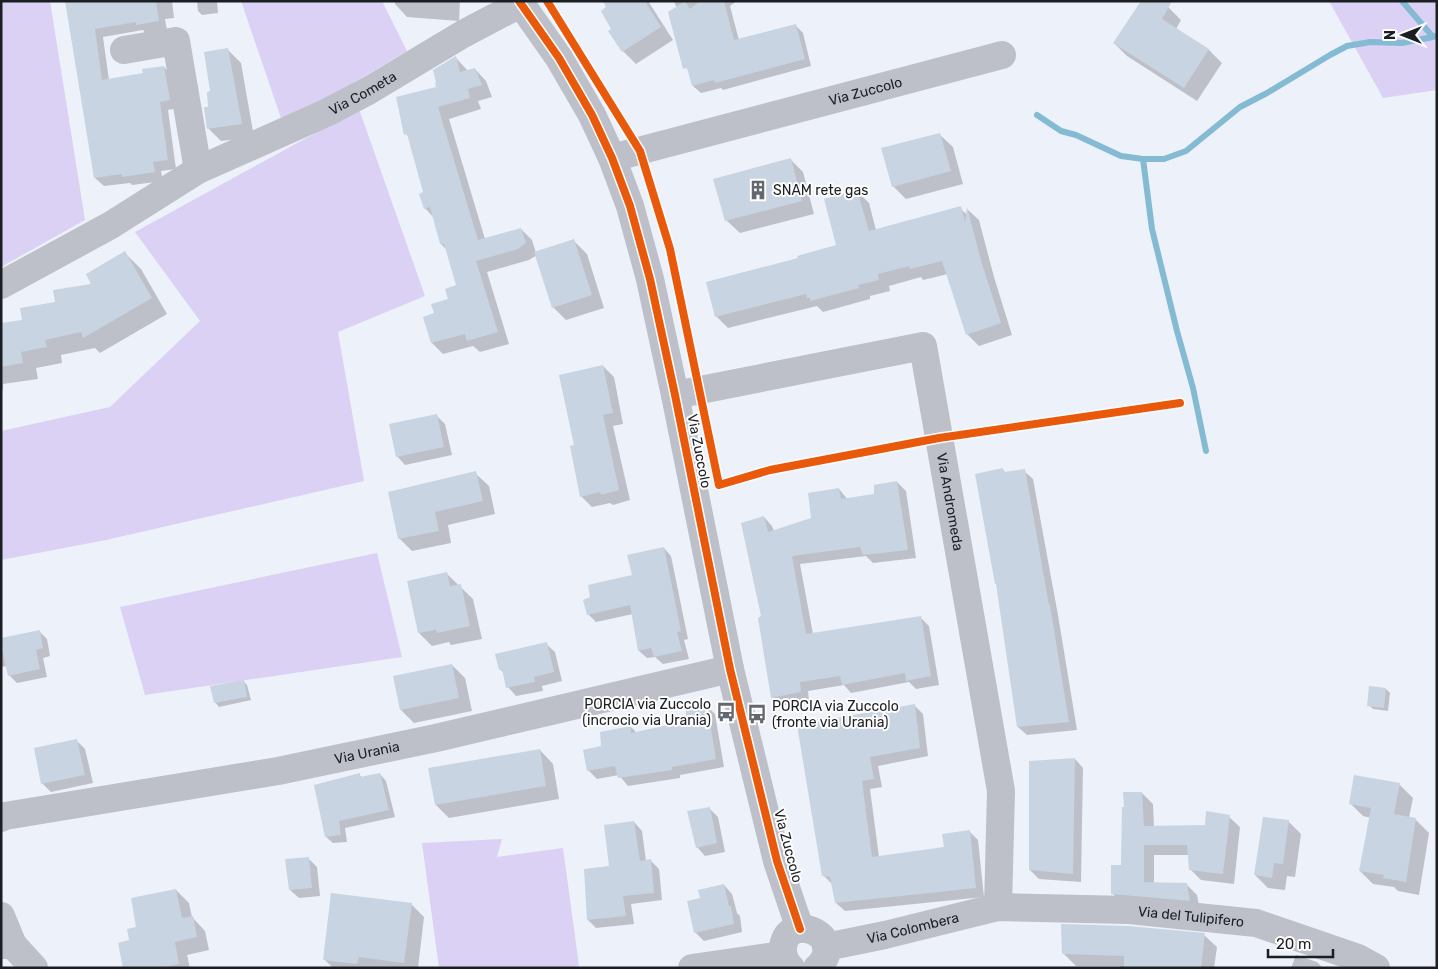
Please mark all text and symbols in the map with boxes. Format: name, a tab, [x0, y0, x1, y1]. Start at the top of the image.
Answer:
north arrow	[1378, 10, 1428, 60]
text: N	[1382, 30, 1399, 40]
street label: Via Cometa	[326, 67, 399, 118]
street label: Via Zuccolo	[827, 73, 904, 109]
building icon: SNAM rete gas	[747, 179, 769, 201]
place label: SNAM rete gas	[773, 182, 868, 199]
street label: Via Zuccolo	[683, 412, 715, 490]
street label: Via Andromeda	[933, 452, 967, 552]
place label: PORCIA via Zuccolo (incrocio via Urania)	[582, 696, 711, 729]
place label: PORCIA via Zuccolo (fronte via Urania)	[772, 698, 899, 731]
bus stop icon: PORCIA via Zuccolo (incrocio via Urania)	[715, 701, 737, 723]
bus stop icon: PORCIA via Zuccolo (fronte via Urania)	[746, 703, 768, 725]
street label: Via Urania	[333, 737, 401, 768]
street label: Via Zuccolo	[770, 807, 806, 885]
street label: Via del Tulipifero	[1137, 902, 1245, 930]
street label: Via Colombera	[865, 909, 961, 947]
scale bar	[1268, 926, 1333, 958]
text: 20 m	[1276, 935, 1311, 953]

